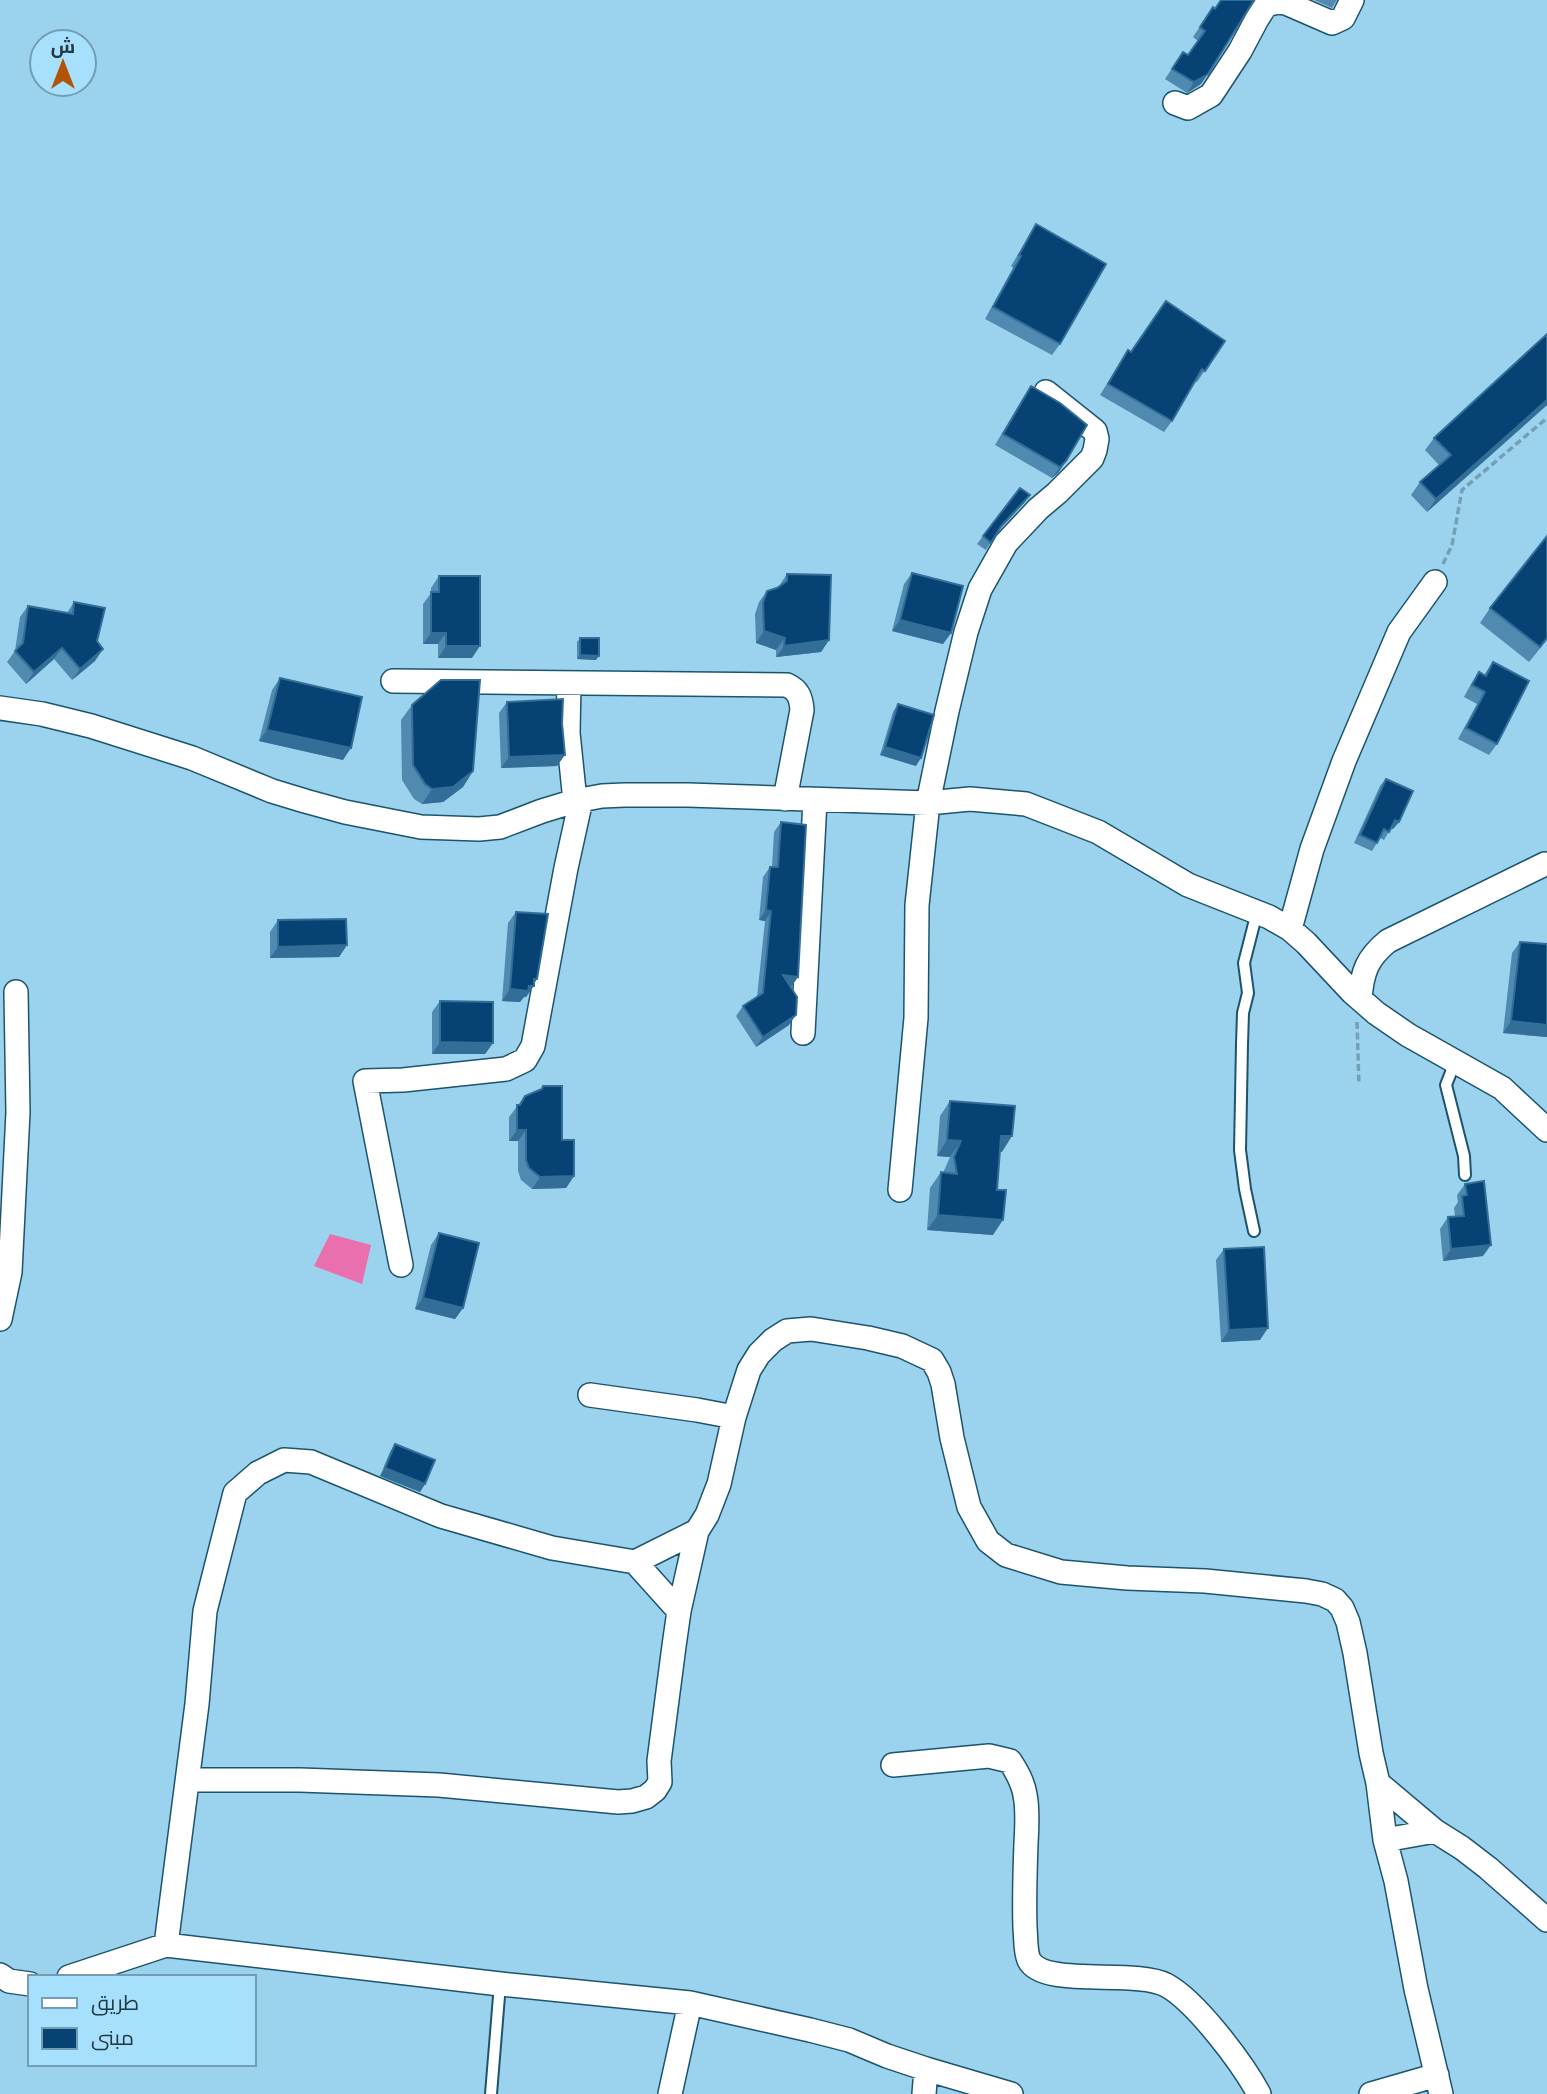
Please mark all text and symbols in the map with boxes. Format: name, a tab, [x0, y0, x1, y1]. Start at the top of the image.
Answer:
north arrow	[28, 28, 98, 98]
text: ش	[51, 34, 75, 59]
legend	[28, 1975, 256, 2066]
text: طريق	[91, 1989, 139, 2016]
text: مبنى	[91, 2024, 134, 2051]

